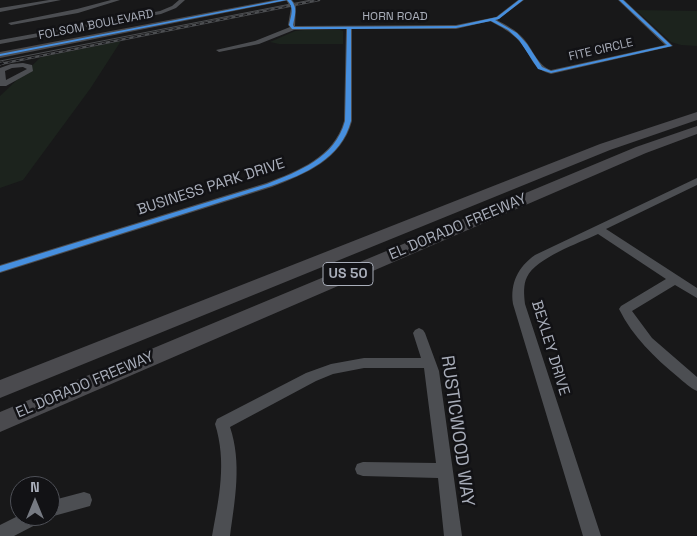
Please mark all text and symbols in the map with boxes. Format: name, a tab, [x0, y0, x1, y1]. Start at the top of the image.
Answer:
street label: FOLSOM BOULEVARD	[37, 7, 155, 43]
street label: HORN ROAD	[362, 10, 428, 24]
street label: FITE CIRCLE	[567, 36, 635, 64]
street label: BUSINESS PARK DRIVE	[135, 155, 287, 219]
street label: EL DORADO FREEWAY	[386, 190, 530, 264]
road number: US 50	[323, 262, 373, 286]
street label: BEXLEY DRIVE	[527, 298, 573, 398]
street label: EL DORADO FREEWAY	[13, 348, 157, 422]
street label: RUSTICWOOD WAY	[436, 354, 478, 508]
north arrow	[10, 476, 60, 526]
text: N	[30, 478, 40, 496]

